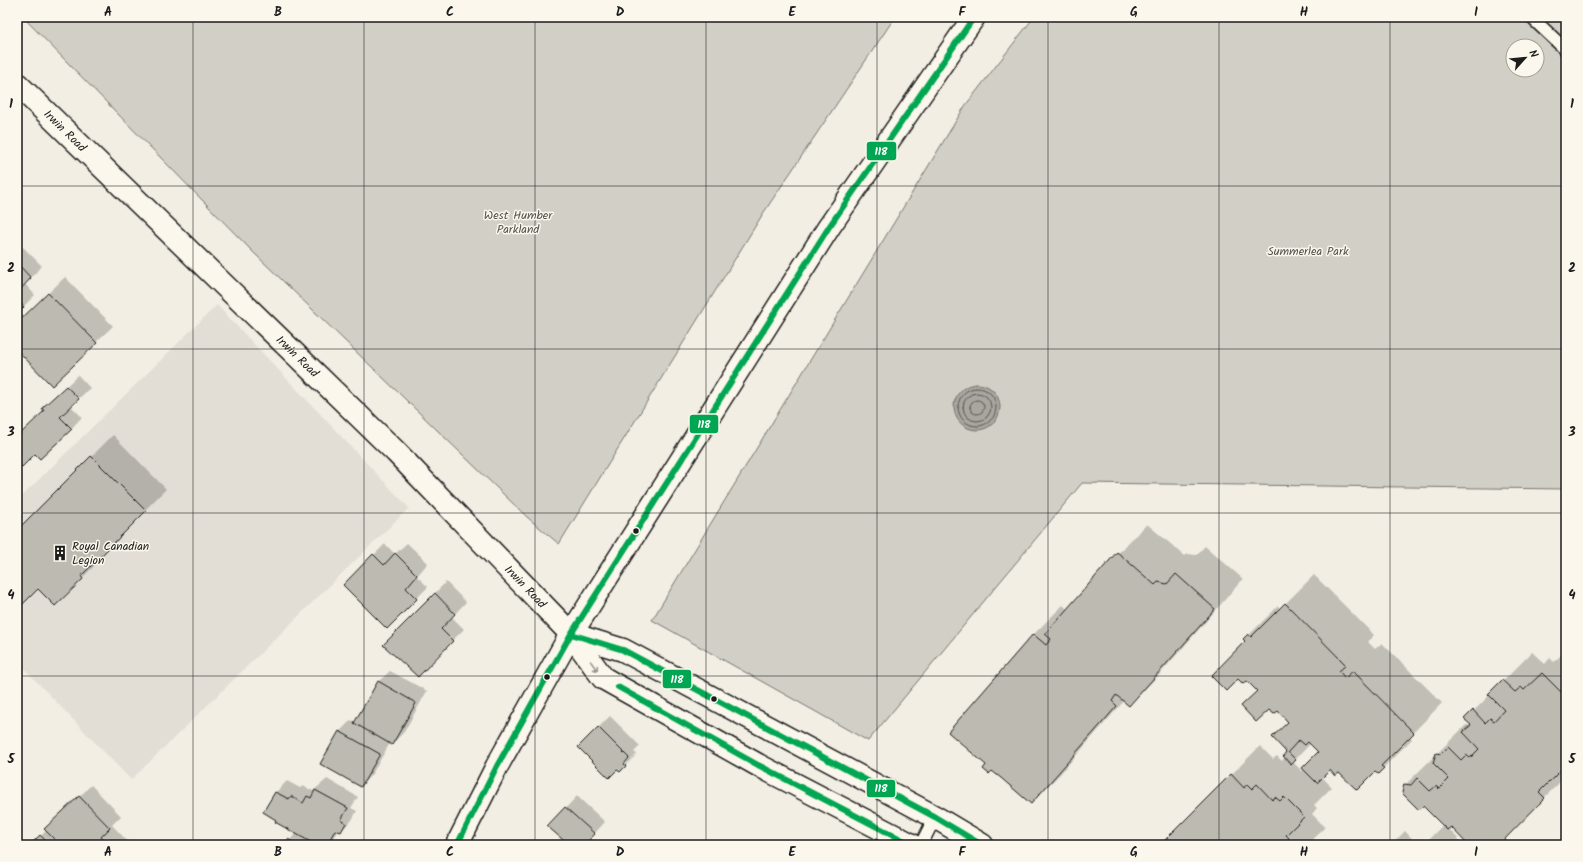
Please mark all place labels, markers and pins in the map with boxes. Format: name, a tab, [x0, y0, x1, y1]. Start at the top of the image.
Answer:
unlabelled marker	[631, 526, 641, 536]
place label: Royal Canadian Legion	[72, 537, 149, 570]
building icon: Royal Canadian Legion	[51, 544, 69, 562]
unlabelled marker	[542, 672, 552, 682]
unlabelled marker	[709, 694, 719, 704]

